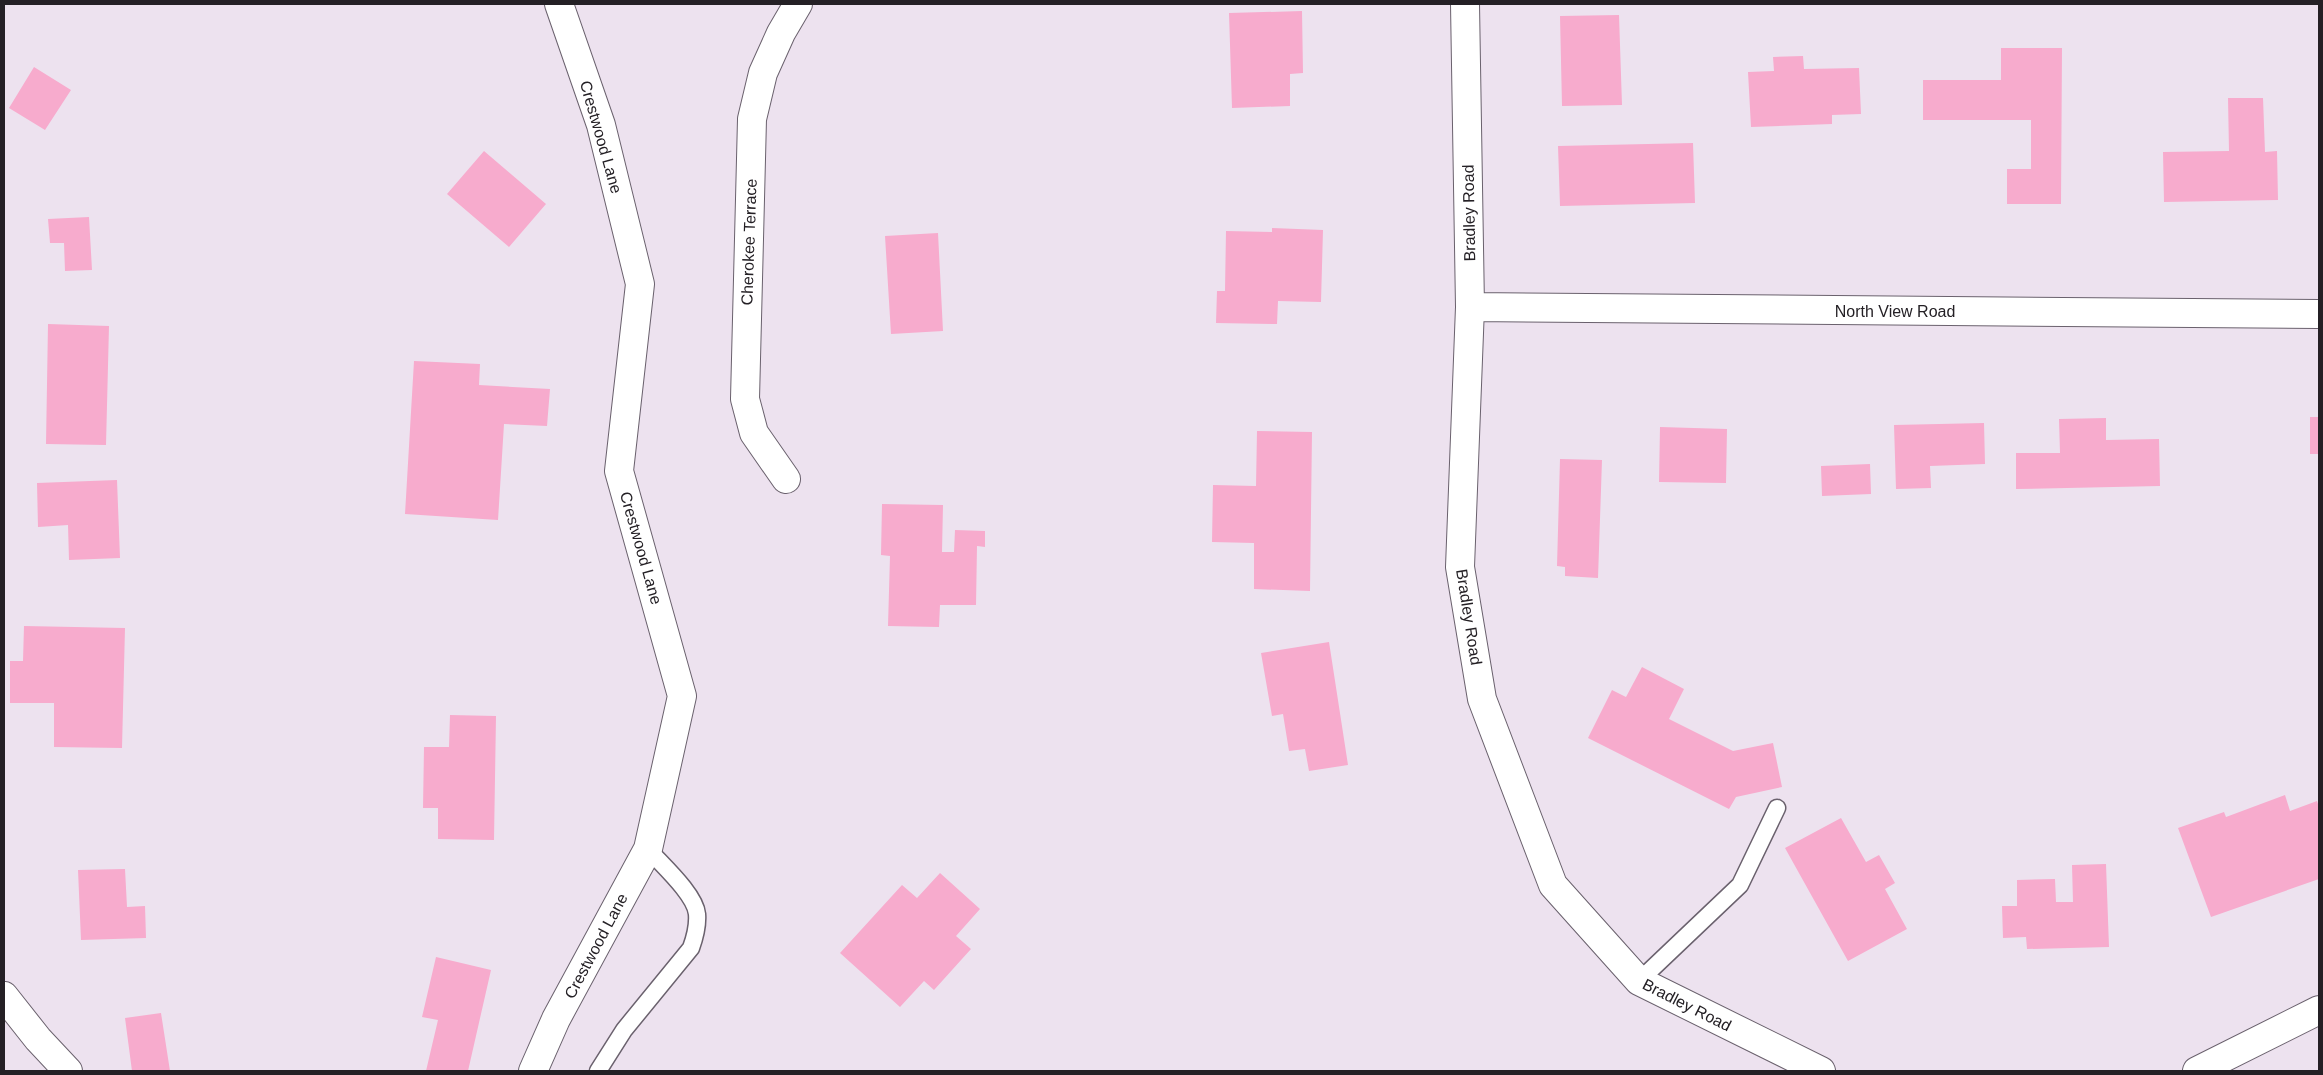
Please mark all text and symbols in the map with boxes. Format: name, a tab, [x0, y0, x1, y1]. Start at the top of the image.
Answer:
street label: Crestwood Lane	[577, 79, 625, 195]
street label: Bradley Road	[1460, 164, 1478, 262]
street label: Cherokee Terrace	[738, 178, 760, 306]
street label: North View Road	[1835, 303, 1955, 320]
street label: Crestwood Lane	[617, 490, 665, 606]
street label: Bradley Road	[1453, 568, 1485, 666]
street label: Crestwood Lane	[561, 890, 631, 1001]
street label: Bradley Road	[1640, 975, 1734, 1035]

